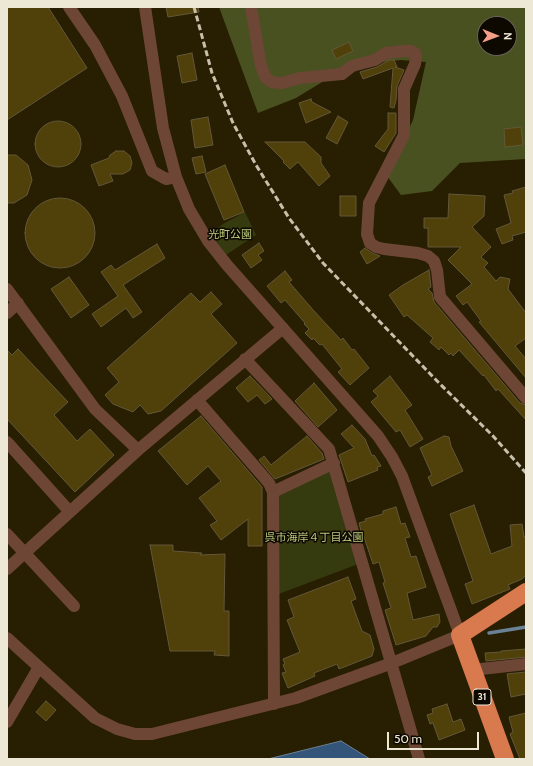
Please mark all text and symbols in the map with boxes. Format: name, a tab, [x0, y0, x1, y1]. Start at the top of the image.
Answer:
north arrow	[477, 16, 517, 56]
text: N	[501, 32, 515, 40]
park label: 光町公園	[208, 228, 252, 242]
park label: 呉市海岸４丁目公園	[265, 531, 363, 545]
road number: 31	[473, 689, 491, 705]
scale bar	[389, 724, 481, 750]
text: 50 m	[394, 731, 422, 746]

